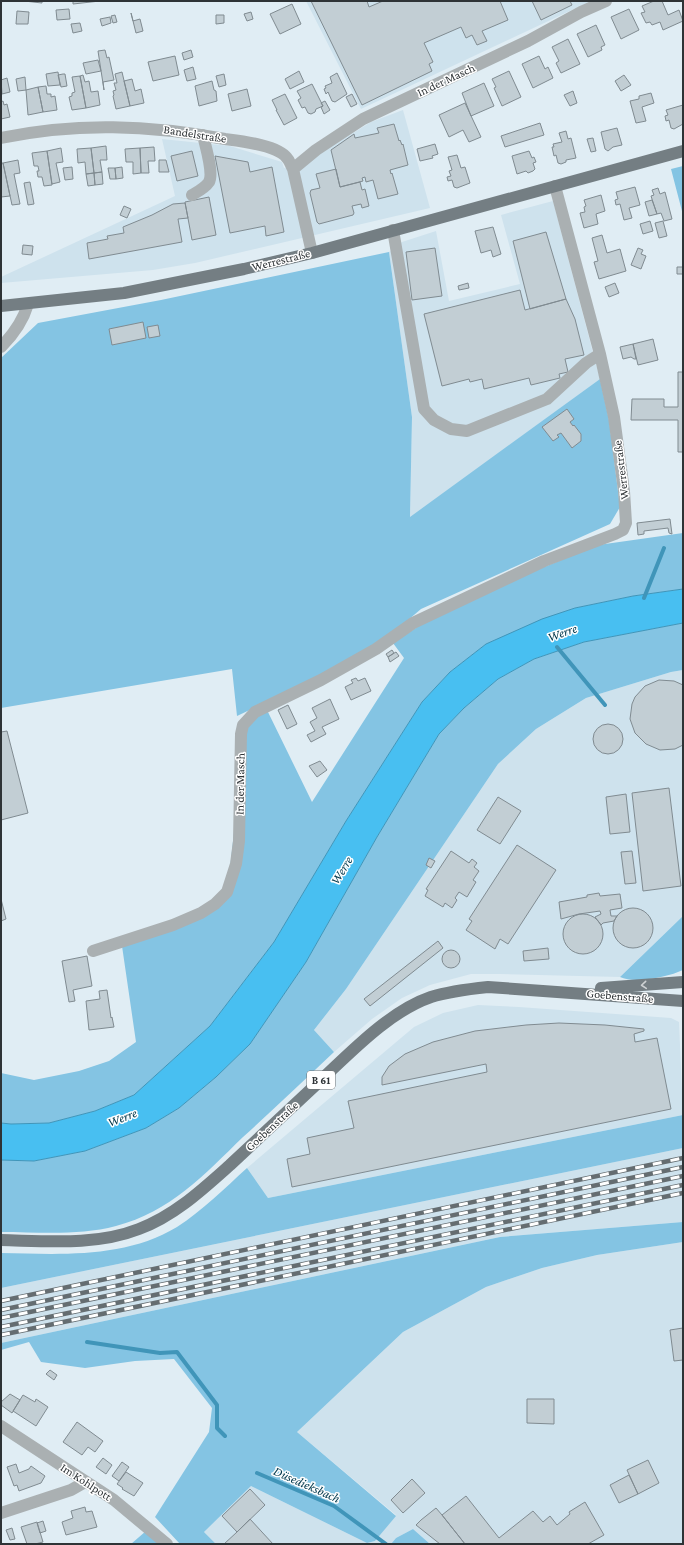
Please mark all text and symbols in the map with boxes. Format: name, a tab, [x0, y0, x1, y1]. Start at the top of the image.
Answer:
street label: In der Masch	[415, 60, 478, 99]
street label: Bandelstraße	[163, 122, 227, 146]
street label: Werrestraße	[250, 246, 312, 274]
street label: Werrestraße	[610, 440, 632, 500]
water label: Werre	[545, 620, 579, 644]
street label: In der Masch	[232, 752, 248, 815]
water label: Werre	[327, 853, 356, 887]
one-way arrow	[641, 980, 647, 989]
street label: Goebenstraße	[586, 986, 654, 1006]
road number: B 61	[307, 1071, 335, 1089]
street label: Goebenstraße	[243, 1098, 301, 1154]
water label: Werre	[105, 1105, 139, 1130]
street label: Im Kohlpott	[58, 1460, 115, 1504]
water label: Düsedieksbach	[271, 1463, 342, 1506]

